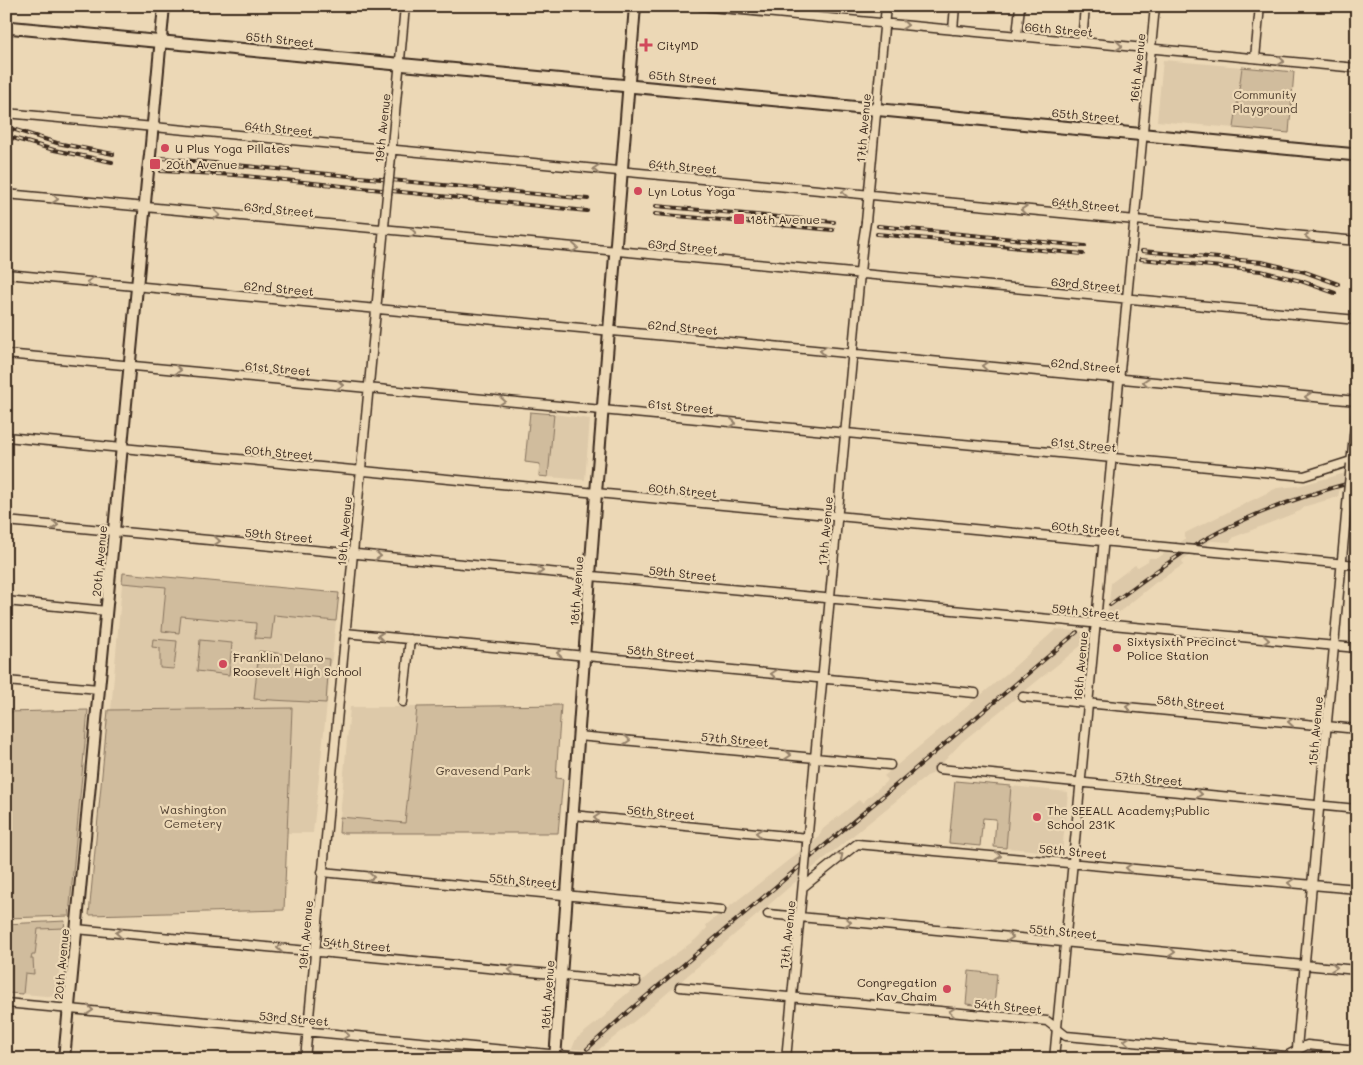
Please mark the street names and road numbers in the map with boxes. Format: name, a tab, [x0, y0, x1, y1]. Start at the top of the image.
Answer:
street label: 66th Street	[1024, 18, 1094, 40]
street label: 65th Street	[245, 27, 315, 51]
street label: 16th Avenue	[1125, 32, 1149, 104]
street label: 65th Street	[648, 66, 718, 88]
street label: 19th Avenue	[370, 92, 394, 164]
street label: 17th Avenue	[852, 93, 874, 163]
street label: 65th Street	[1051, 104, 1121, 126]
street label: 64th Street	[244, 117, 314, 139]
street label: 64th Street	[648, 155, 718, 177]
street label: 64th Street	[1051, 193, 1121, 215]
street label: 63rd Street	[243, 198, 315, 220]
street label: 63rd Street	[647, 235, 719, 257]
street label: 63rd Street	[1050, 273, 1122, 295]
street label: 62nd Street	[243, 277, 315, 299]
street label: 62nd Street	[647, 316, 719, 338]
street label: 62nd Street	[1050, 354, 1122, 376]
street label: 61st Street	[245, 357, 311, 379]
street label: 61st Street	[648, 395, 714, 417]
street label: 61st Street	[1051, 433, 1117, 455]
street label: 60th Street	[244, 441, 314, 463]
street label: 60th Street	[648, 479, 718, 501]
street label: 19th Avenue	[333, 495, 355, 567]
street label: 17th Avenue	[814, 496, 836, 566]
street label: 60th Street	[1051, 517, 1121, 539]
street label: 59th Street	[244, 524, 314, 546]
street label: 20th Avenue	[88, 525, 110, 597]
street label: 18th Avenue	[566, 556, 586, 626]
street label: 59th Street	[648, 561, 718, 585]
street label: 59th Street	[1051, 599, 1121, 623]
street label: 16th Avenue	[1069, 630, 1091, 702]
street label: 58th Street	[626, 641, 696, 663]
street label: 58th Street	[1156, 691, 1226, 713]
street label: 15th Avenue	[1304, 696, 1326, 766]
street label: 57th Street	[701, 728, 769, 750]
street label: 57th Street	[1115, 767, 1183, 789]
street label: 56th Street	[626, 801, 696, 823]
street label: 56th Street	[1038, 840, 1108, 862]
street label: 55th Street	[488, 869, 558, 891]
street label: 19th Avenue	[294, 899, 316, 971]
street label: 17th Avenue	[775, 900, 799, 970]
street label: 55th Street	[1028, 920, 1098, 942]
street label: 20th Avenue	[50, 928, 72, 1000]
street label: 54th Street	[322, 933, 392, 955]
street label: 18th Avenue	[537, 960, 557, 1030]
street label: 54th Street	[973, 995, 1043, 1017]
street label: 53rd Street	[259, 1007, 329, 1029]

